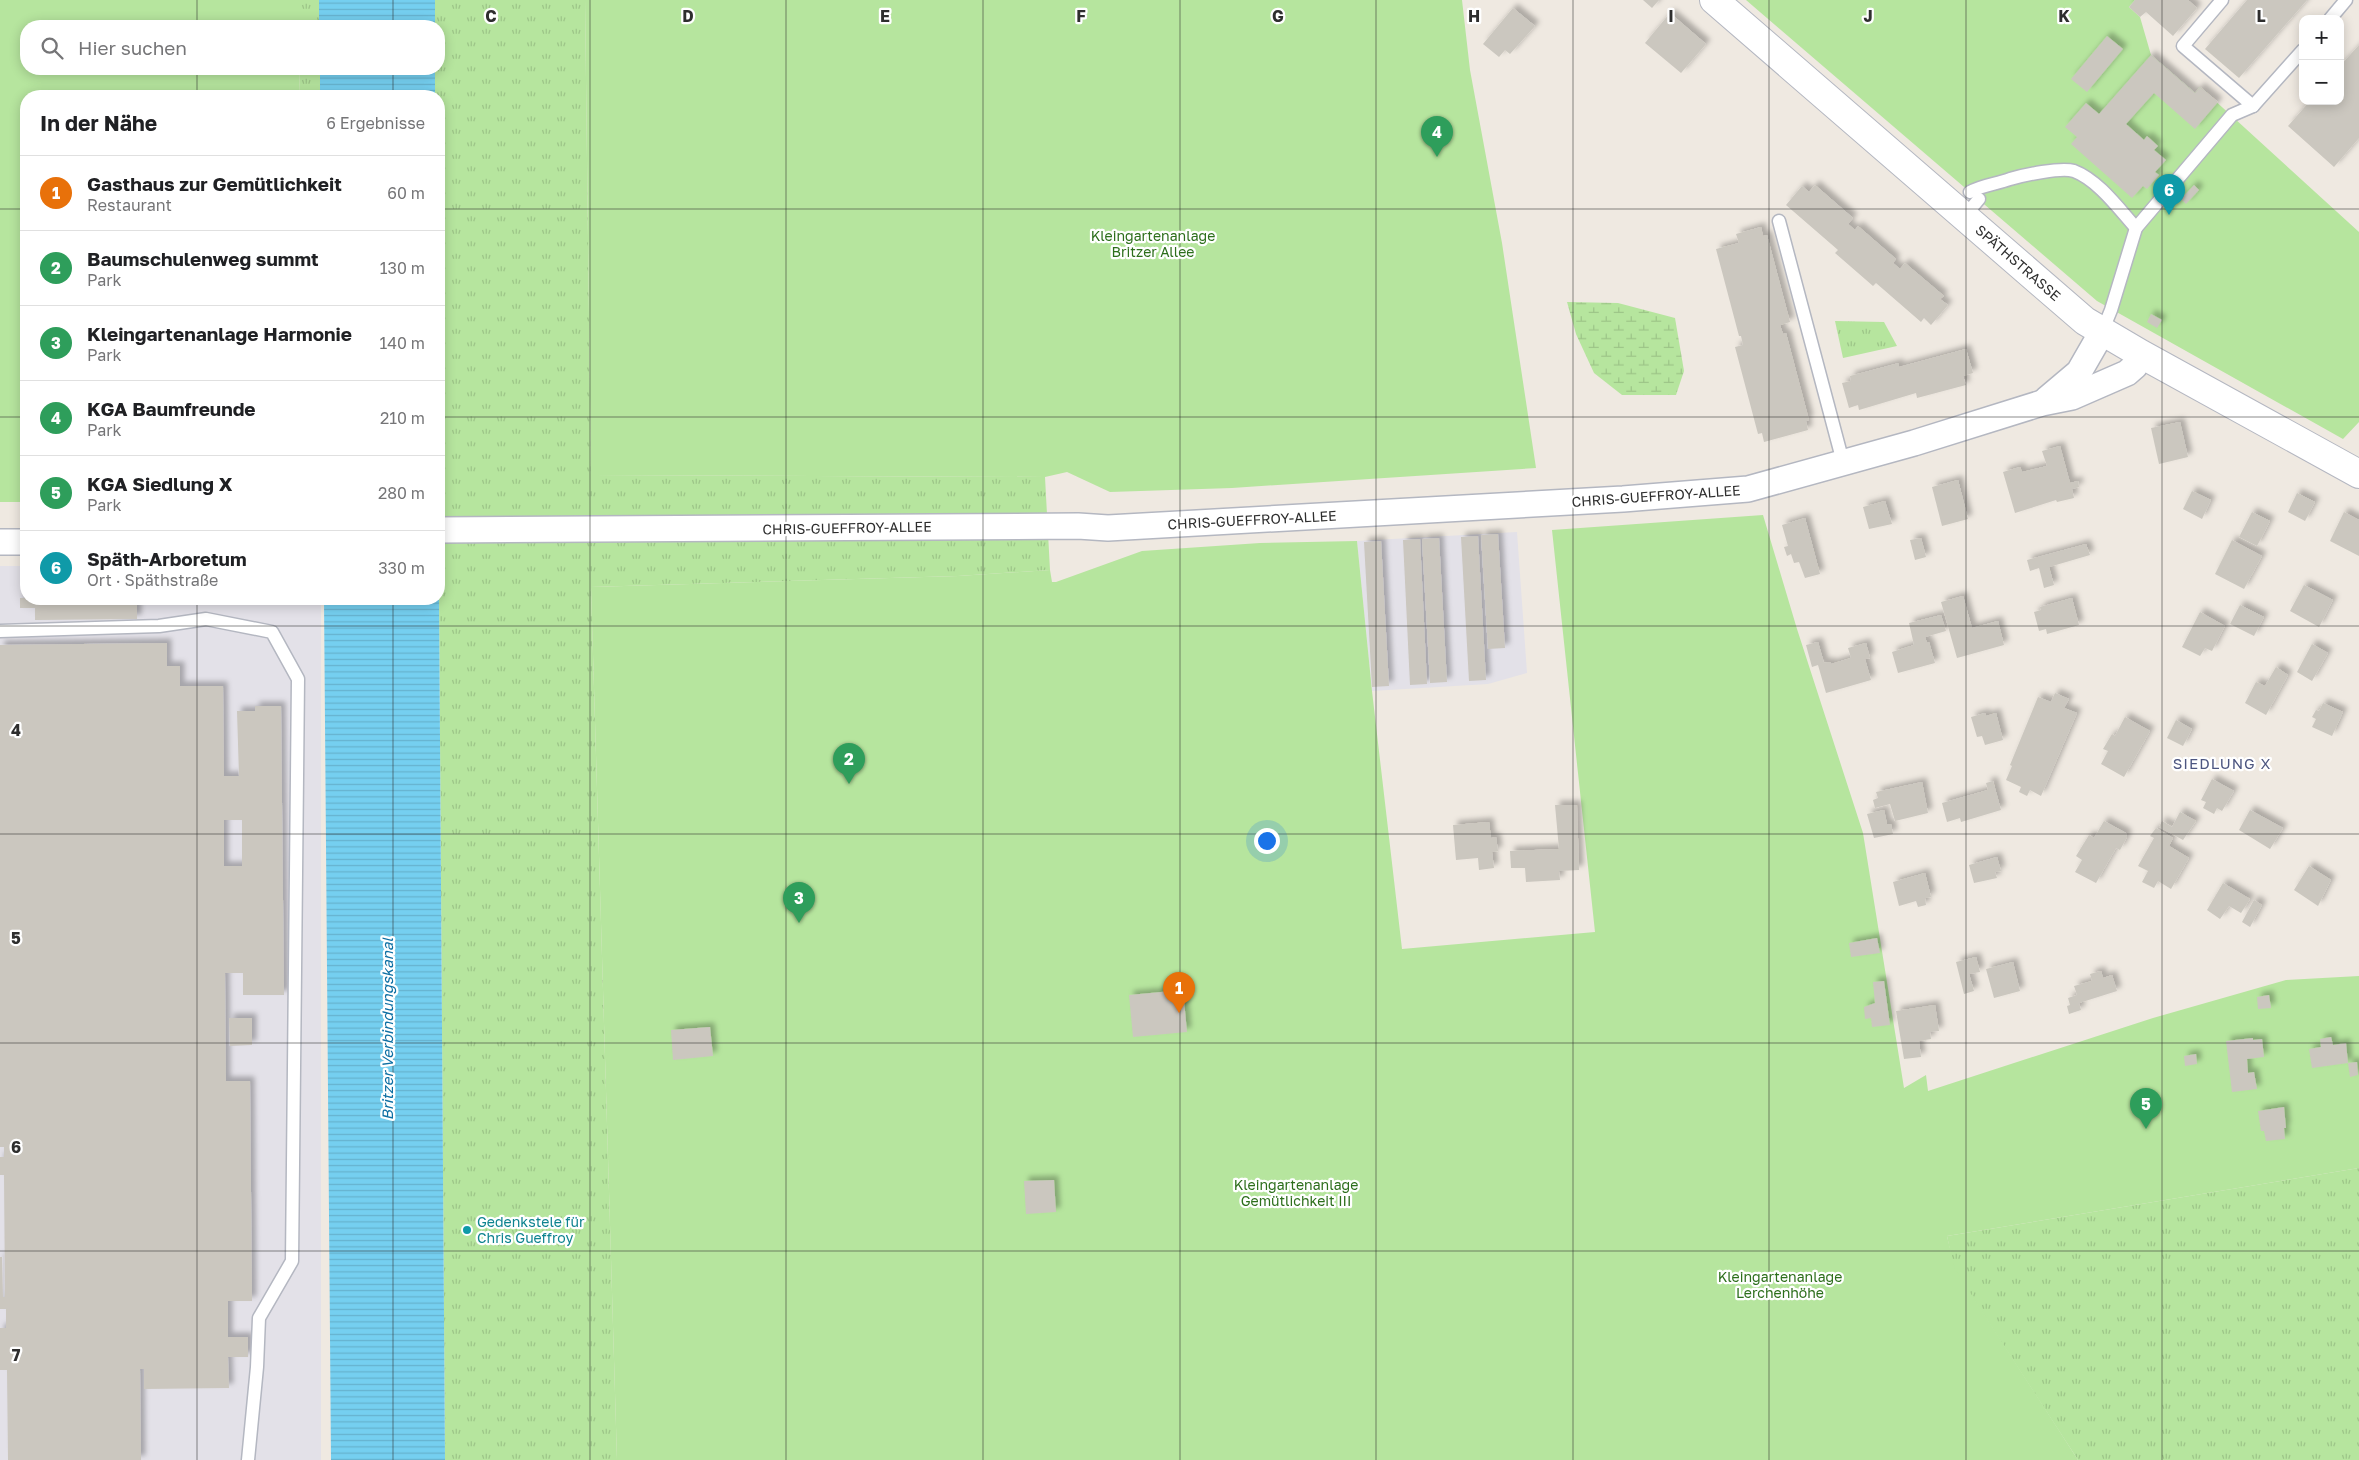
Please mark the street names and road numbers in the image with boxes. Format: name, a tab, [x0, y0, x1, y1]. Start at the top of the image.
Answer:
street label: SPÄTHSTRASSE	[1972, 221, 2064, 304]
street label: CHRIS-GUEFFROY-ALLEE	[1571, 481, 1741, 510]
street label: CHRIS-GUEFFROY-ALLEE	[1167, 507, 1337, 532]
street label: CHRIS-GUEFFROY-ALLEE	[762, 518, 932, 537]

